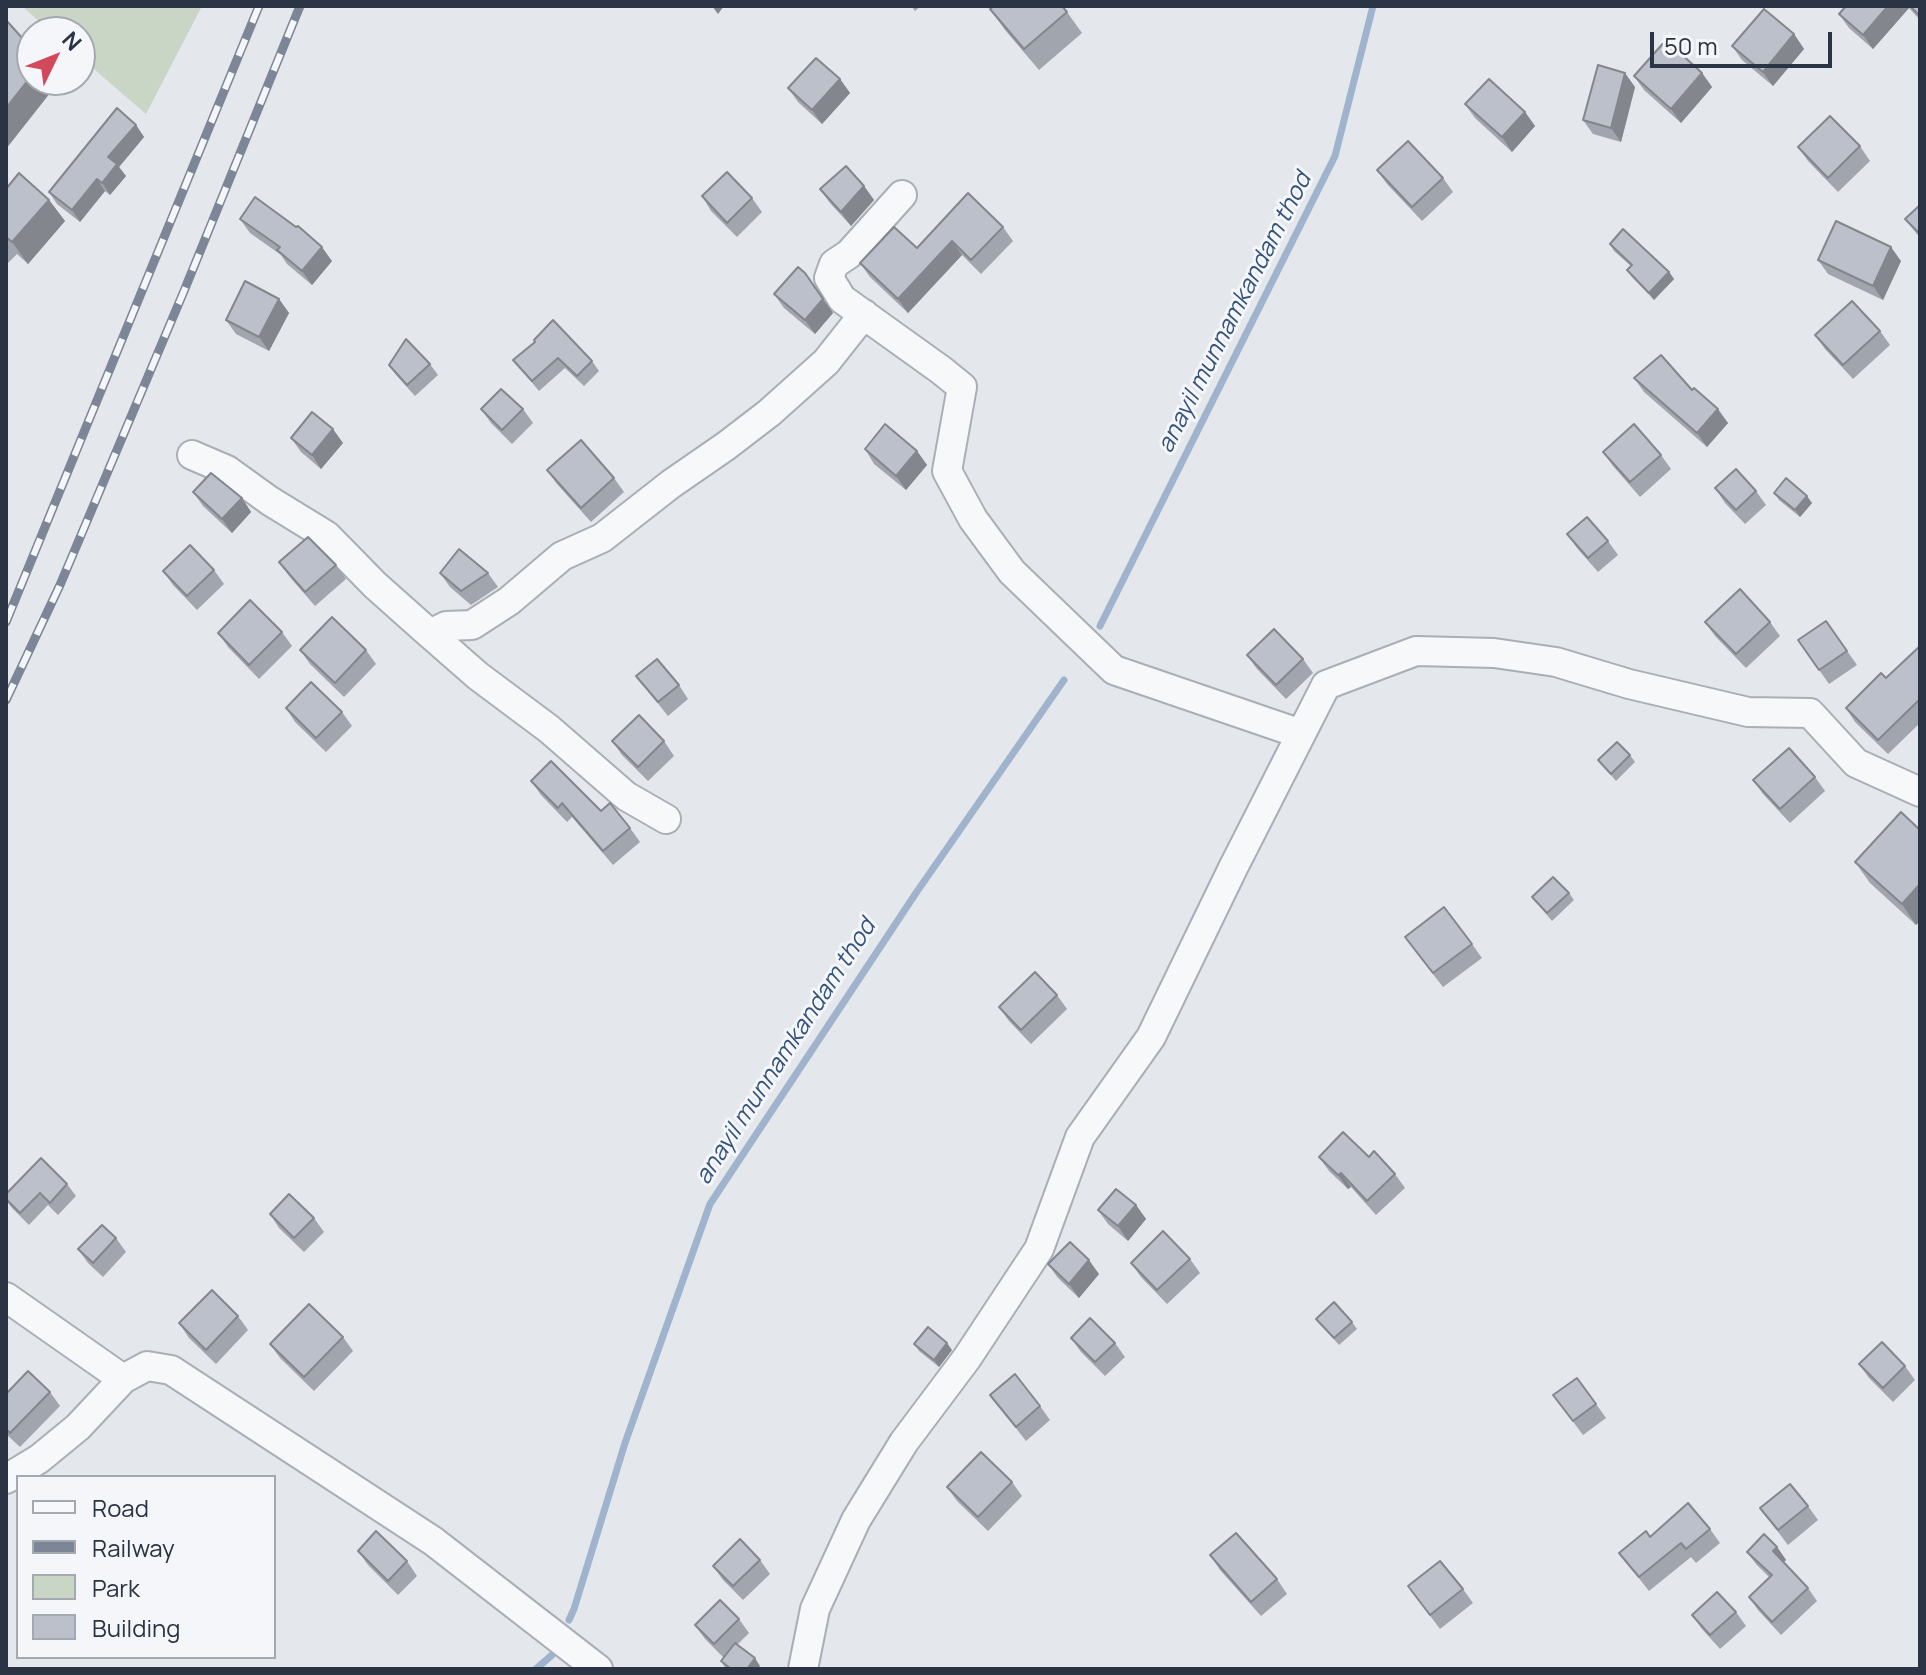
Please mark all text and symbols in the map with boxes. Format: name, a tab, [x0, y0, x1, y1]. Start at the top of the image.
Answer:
north arrow	[16, 16, 96, 96]
scale bar	[1654, 16, 1836, 66]
text: N	[56, 25, 88, 57]
text: 50 m	[1664, 29, 1718, 62]
water label: anayil munnamkandam thod	[1152, 168, 1318, 458]
water label: anayil munnamkandam thod	[689, 914, 883, 1190]
legend	[16, 1475, 276, 1659]
text: Road	[92, 1491, 149, 1524]
text: Railway	[92, 1531, 175, 1564]
text: Park	[92, 1571, 140, 1604]
text: Building	[92, 1611, 180, 1644]

